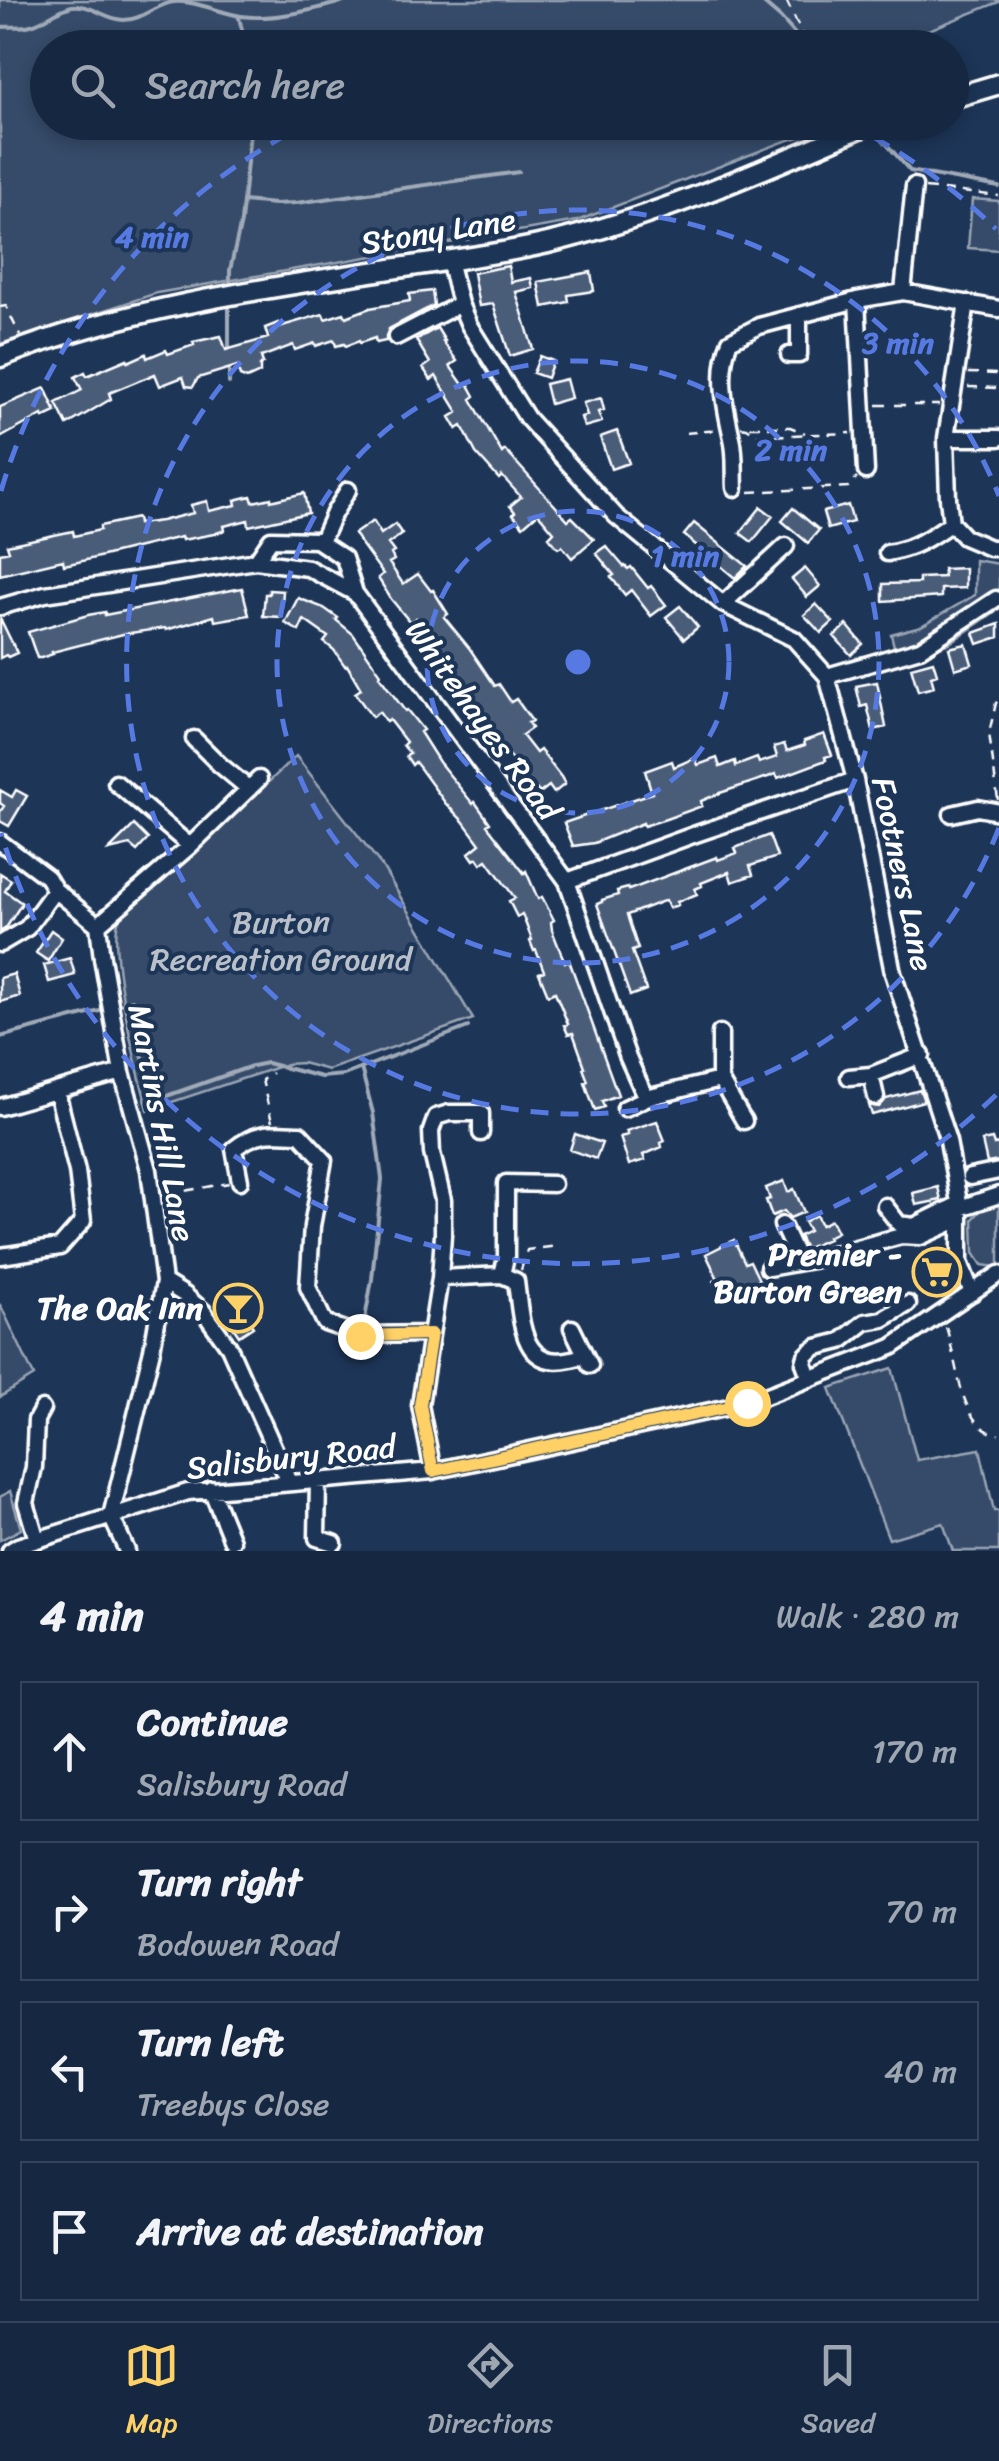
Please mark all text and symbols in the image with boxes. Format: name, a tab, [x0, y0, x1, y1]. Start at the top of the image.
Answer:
search box	[30, 30, 969, 140]
text: Search here	[145, 52, 345, 119]
icon: search	[65, 58, 120, 113]
street label: Stony Lane	[357, 191, 519, 272]
text: 4 min	[115, 210, 190, 264]
text: 3 min	[861, 316, 935, 370]
text: 2 min	[755, 423, 828, 477]
text: 1 min	[651, 529, 720, 583]
street label: Whitehayes Road	[390, 607, 577, 835]
centre of rings	[560, 644, 596, 680]
street label: Footners Lane	[854, 772, 951, 977]
park label: Burton Recreation Ground	[150, 894, 414, 988]
street label: Martins Hill Lane	[111, 999, 212, 1247]
place label: Premier - Burton Green	[713, 1226, 903, 1320]
supermarket icon: Premier - Burton Green	[911, 1246, 963, 1298]
place label: The Oak Inn	[37, 1280, 204, 1337]
bar icon: The Oak Inn	[212, 1282, 264, 1334]
route end	[338, 1314, 384, 1360]
route start	[725, 1381, 771, 1427]
street label: Salisbury Road	[184, 1418, 400, 1497]
text: 4 min	[40, 1579, 144, 1653]
text: Walk · 280 m	[776, 1588, 959, 1645]
text: Continue	[137, 1689, 288, 1756]
text: 170 m	[872, 1723, 957, 1780]
icon: ahead	[42, 1724, 97, 1779]
text: Salisbury Road	[137, 1756, 347, 1813]
text: Turn right	[137, 1849, 302, 1916]
text: 70 m	[886, 1883, 957, 1940]
icon: right	[42, 1884, 97, 1939]
text: Bodowen Road	[137, 1916, 338, 1973]
text: Turn left	[137, 2009, 283, 2076]
text: 40 m	[884, 2043, 957, 2100]
icon: left	[42, 2044, 97, 2099]
text: Treebys Close	[137, 2076, 329, 2133]
text: Arrive at destination	[137, 2198, 484, 2265]
icon: arrive	[42, 2204, 97, 2259]
tab: Map	[124, 2338, 179, 2447]
tab: Directions	[427, 2338, 553, 2447]
tab: Saved	[801, 2338, 875, 2447]

